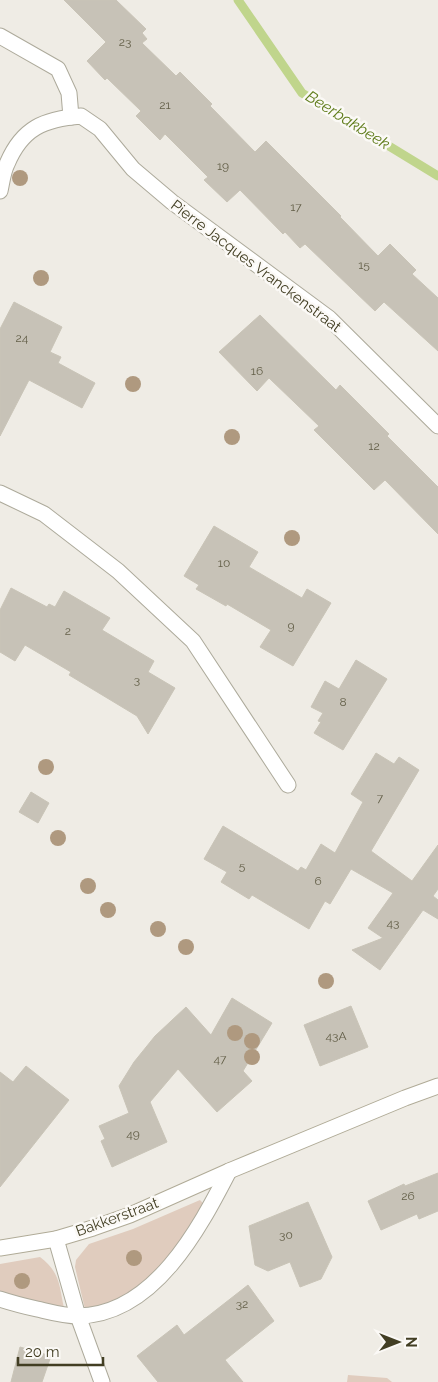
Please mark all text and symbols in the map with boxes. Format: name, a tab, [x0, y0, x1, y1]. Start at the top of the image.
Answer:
house number: 23	[119, 35, 131, 49]
water label: Beerbakbeek	[302, 87, 394, 154]
house number: 21	[159, 98, 171, 112]
house number: 19	[217, 159, 229, 173]
street label: Pierre Jacques Vranckenstraat	[167, 196, 345, 336]
house number: 17	[290, 200, 302, 214]
house number: 15	[358, 258, 370, 272]
house number: 24	[16, 331, 29, 345]
house number: 16	[251, 364, 263, 378]
house number: 12	[368, 439, 380, 453]
house number: 10	[218, 556, 230, 570]
house number: 9	[287, 619, 295, 633]
house number: 2	[65, 624, 71, 638]
house number: 3	[134, 673, 140, 687]
house number: 8	[339, 695, 347, 709]
house number: 7	[377, 791, 384, 805]
house number: 5	[239, 859, 246, 873]
house number: 6	[314, 874, 322, 888]
house number: 43	[387, 916, 399, 930]
house number: 43A	[325, 1029, 347, 1043]
house number: 47	[214, 1052, 227, 1066]
house number: 49	[126, 1127, 140, 1141]
house number: 26	[401, 1189, 415, 1203]
street label: Bakkerstraat	[73, 1194, 161, 1240]
house number: 30	[279, 1228, 293, 1242]
house number: 32	[236, 1297, 248, 1311]
north arrow	[373, 1317, 423, 1367]
scale bar	[18, 1334, 102, 1366]
text: N	[403, 1337, 419, 1347]
text: 20 m	[25, 1343, 60, 1361]

